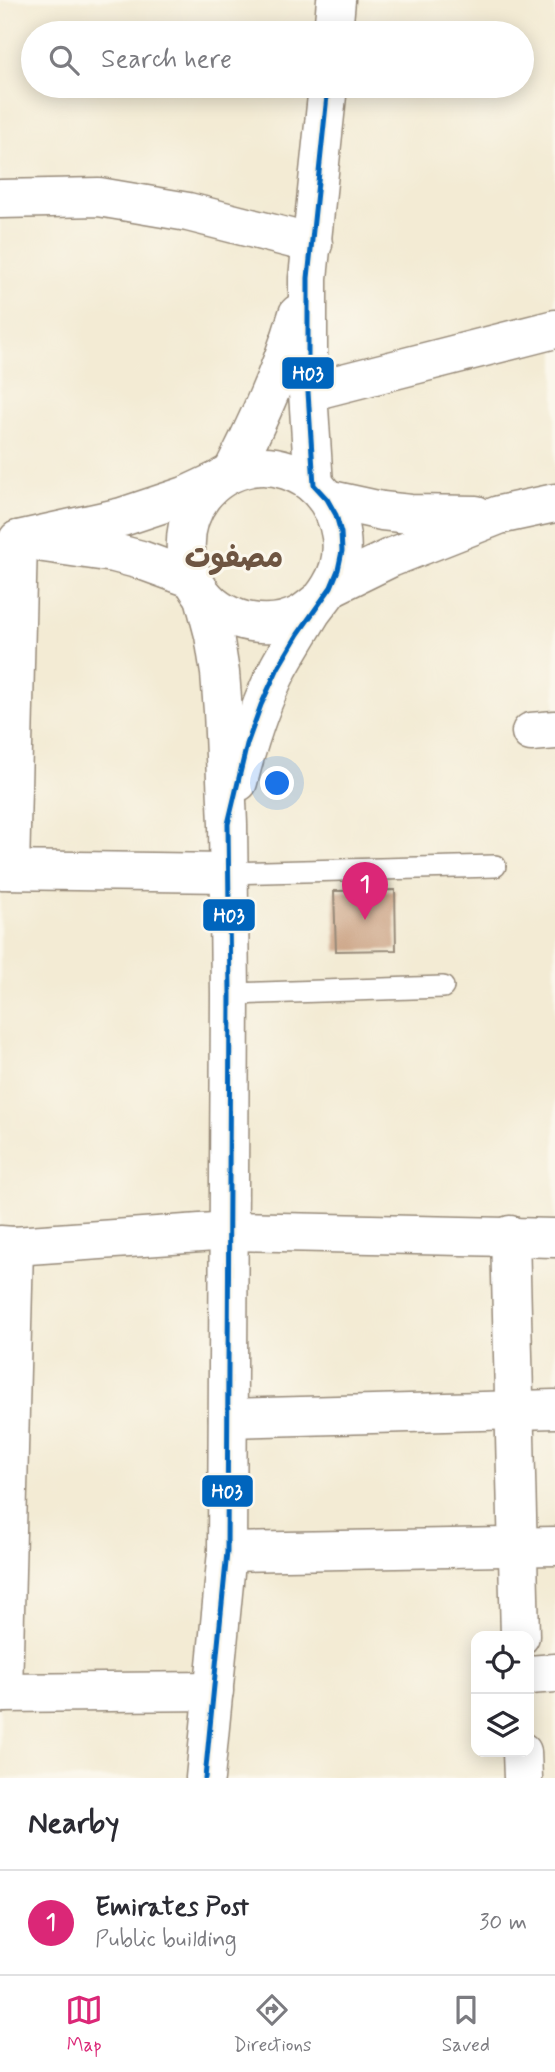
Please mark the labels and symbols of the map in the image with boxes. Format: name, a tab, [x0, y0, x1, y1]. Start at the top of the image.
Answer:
line badge: H03	[281, 356, 335, 390]
text: H03	[292, 362, 324, 387]
district label: مصفوت	[185, 539, 283, 578]
your location	[260, 766, 294, 800]
pin: 1	[342, 862, 388, 920]
line badge: H03	[202, 898, 256, 932]
text: H03	[213, 904, 245, 929]
line badge: H03	[201, 1474, 254, 1508]
text: H03	[211, 1480, 243, 1505]

